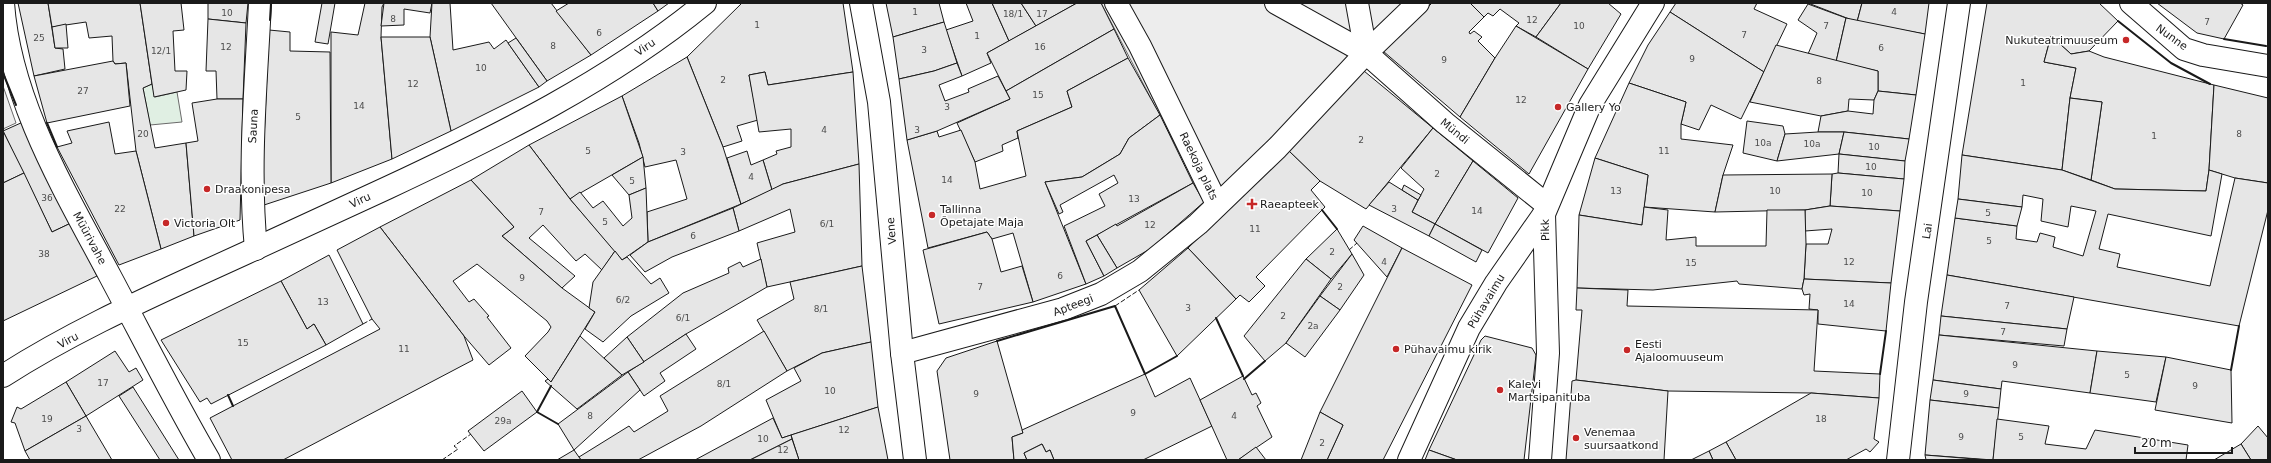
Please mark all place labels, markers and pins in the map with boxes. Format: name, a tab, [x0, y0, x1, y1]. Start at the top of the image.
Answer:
place label: Nukuteatrimuuseum	[2005, 34, 2118, 47]
marker: Nukuteatrimuuseum	[2121, 35, 2131, 45]
place label: Gallery Yo	[1566, 101, 1621, 114]
marker: Gallery Yo	[1553, 102, 1563, 112]
place label: Draakonipesa	[215, 183, 290, 196]
marker: Draakonipesa	[202, 184, 212, 194]
place label: Raeapteek	[1260, 198, 1319, 211]
marker: Raeapteek	[1247, 199, 1257, 209]
place label: Tallinna Õpetajate Maja	[939, 203, 1024, 229]
marker: Tallinna Õpetajate Maja	[927, 210, 937, 220]
place label: Victoria Olt	[174, 217, 236, 230]
marker: Victoria Olt	[161, 218, 171, 228]
place label: Eesti Ajaloomuuseum	[1635, 338, 1724, 364]
place label: Pühavaimu kirik	[1404, 343, 1493, 356]
marker: Pühavaimu kirik	[1391, 344, 1401, 354]
marker: Eesti Ajaloomuuseum	[1622, 345, 1632, 355]
place label: Kalevi Martsipanituba	[1508, 378, 1591, 404]
marker: Kalevi Martsipanituba	[1495, 385, 1505, 395]
place label: Venemaa suursaatkond	[1584, 426, 1658, 452]
marker: Venemaa suursaatkond	[1571, 433, 1581, 443]

